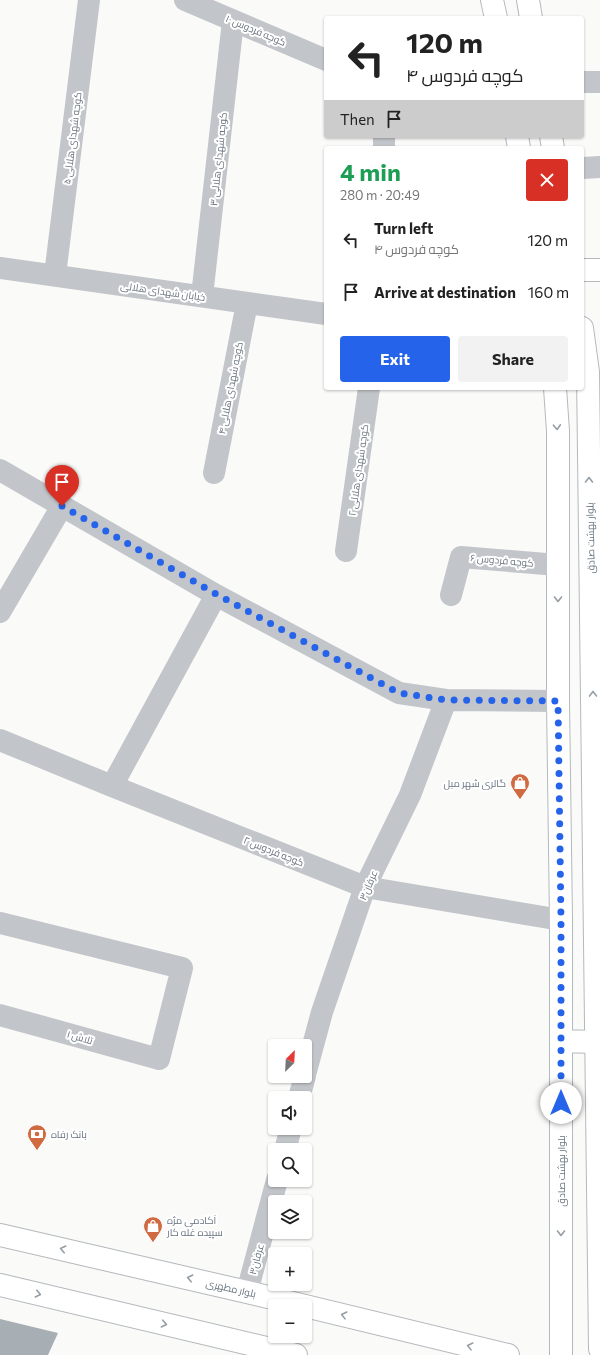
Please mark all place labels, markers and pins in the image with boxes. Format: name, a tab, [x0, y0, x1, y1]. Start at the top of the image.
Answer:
pin	[45, 465, 79, 506]
shop icon: گالری شهر مبل	[509, 772, 531, 800]
place label: گالری شهر مبل	[444, 777, 506, 790]
bank icon: بانک رفاه	[26, 1123, 48, 1151]
place label: بانک رفاه	[51, 1128, 87, 1140]
place label: آکادمی مژه سپیده غله کار	[166, 1214, 223, 1239]
shop icon: آکادمی مژه سپیده غله کار	[142, 1215, 164, 1243]

